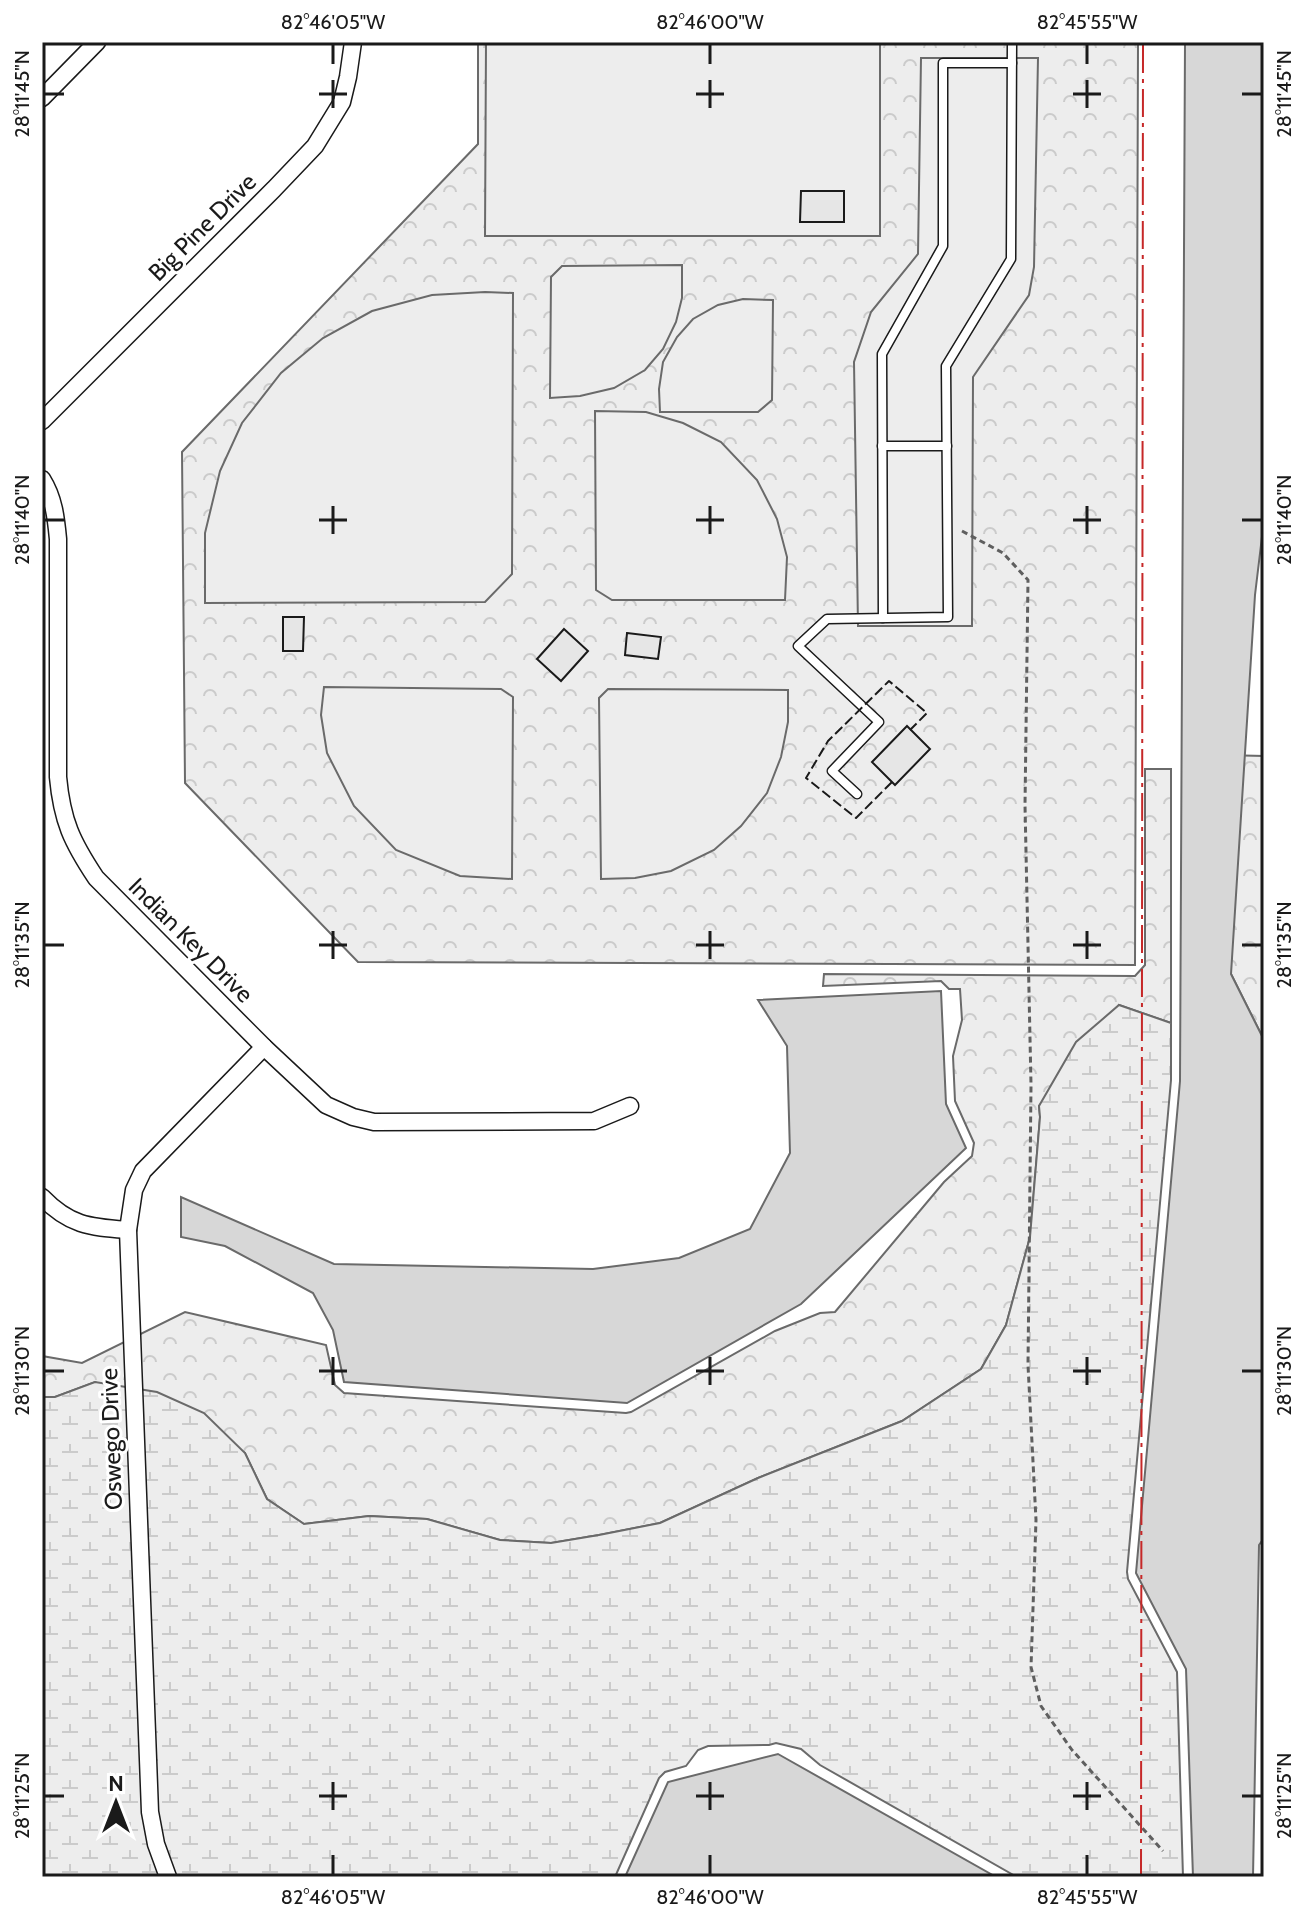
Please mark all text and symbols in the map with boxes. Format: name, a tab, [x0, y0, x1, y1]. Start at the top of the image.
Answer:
text: 82°46'05"W	[281, 10, 385, 34]
text: 82°46'00"W	[656, 10, 764, 34]
text: 82°45'55"W	[1037, 10, 1137, 34]
text: 28°11'45"N	[10, 50, 34, 138]
text: 28°11'45"N	[1272, 50, 1296, 138]
street label: Big Pine Drive	[142, 167, 262, 287]
text: 28°11'40"N	[10, 475, 34, 565]
text: 28°11'40"N	[1272, 475, 1296, 565]
street label: Indian Key Drive	[123, 872, 259, 1008]
text: 28°11'35"N	[10, 901, 34, 989]
text: 28°11'35"N	[1272, 901, 1296, 989]
text: 28°11'30"N	[10, 1326, 34, 1416]
text: 28°11'30"N	[1272, 1326, 1296, 1416]
street label: Oswego Drive	[94, 1367, 128, 1511]
text: 28°11'25"N	[10, 1753, 34, 1839]
text: 28°11'25"N	[1272, 1753, 1296, 1839]
north arrow	[76, 1763, 156, 1843]
text: N	[108, 1770, 124, 1797]
text: 82°46'05"W	[281, 1885, 385, 1909]
text: 82°46'00"W	[656, 1885, 764, 1909]
text: 82°45'55"W	[1037, 1885, 1137, 1909]

